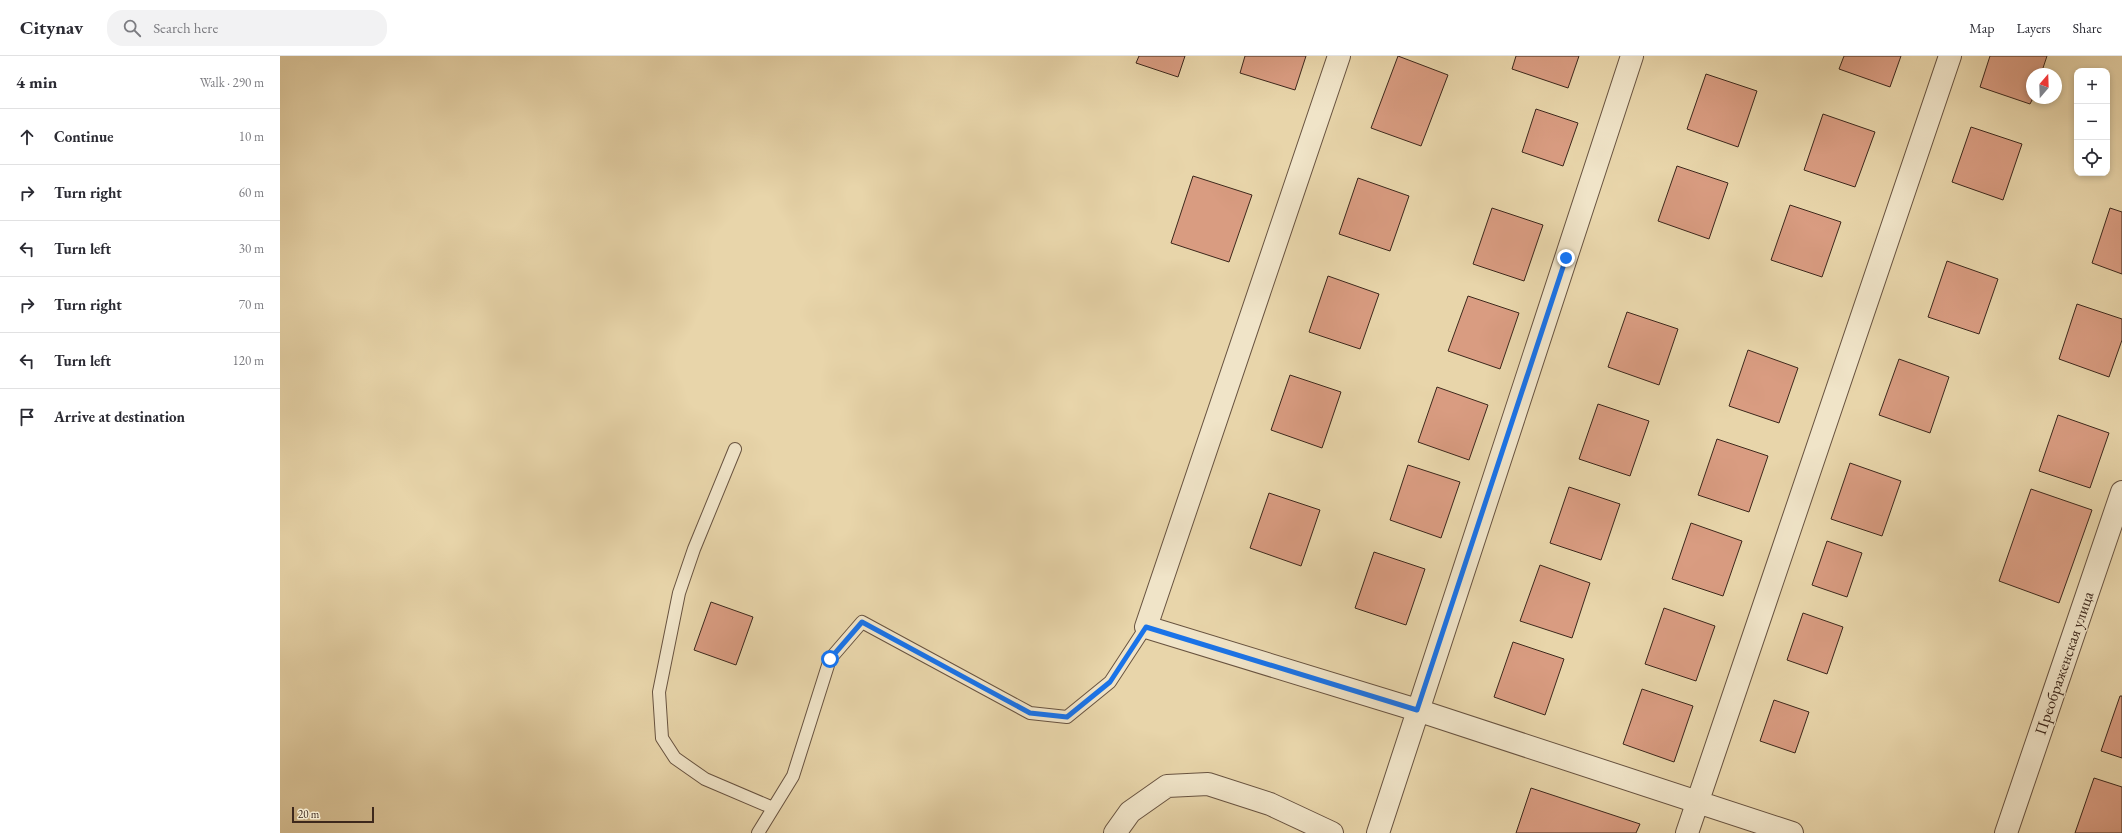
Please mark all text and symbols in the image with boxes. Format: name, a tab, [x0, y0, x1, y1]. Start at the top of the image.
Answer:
search box	[107, 10, 387, 46]
text: Citynav	[20, 15, 83, 40]
icon: search	[121, 17, 143, 39]
text: Search here	[153, 18, 218, 37]
text: Map	[1969, 19, 1994, 37]
text: Layers	[2016, 19, 2051, 37]
text: Share	[2073, 19, 2102, 37]
north arrow	[2026, 68, 2062, 104]
map controls	[2074, 68, 2110, 176]
button: +	[2074, 68, 2110, 104]
text: 4 min	[16, 71, 57, 93]
text: Walk · 290 m	[200, 74, 264, 91]
button: −	[2074, 104, 2110, 140]
icon: ahead	[16, 126, 38, 148]
text: Continue	[54, 127, 114, 146]
text: 10 m	[239, 128, 264, 145]
button: locate	[2074, 140, 2110, 176]
icon: right	[16, 182, 38, 204]
text: Turn right	[54, 183, 122, 202]
text: 60 m	[239, 184, 264, 201]
icon: left	[16, 238, 38, 260]
text: Turn left	[54, 239, 111, 258]
text: 30 m	[239, 240, 264, 257]
route end	[1557, 249, 1575, 267]
icon: right	[16, 294, 38, 316]
text: Turn right	[54, 295, 122, 314]
text: 70 m	[239, 296, 264, 313]
icon: left	[16, 350, 38, 372]
text: Turn left	[54, 351, 111, 370]
text: 120 m	[233, 352, 264, 369]
icon: arrive	[16, 406, 38, 428]
text: Arrive at destination	[54, 407, 185, 426]
street label: Преображенская улица	[2030, 588, 2099, 738]
route start	[821, 650, 839, 668]
scale bar	[292, 805, 374, 824]
text: 20 m	[298, 807, 319, 821]

